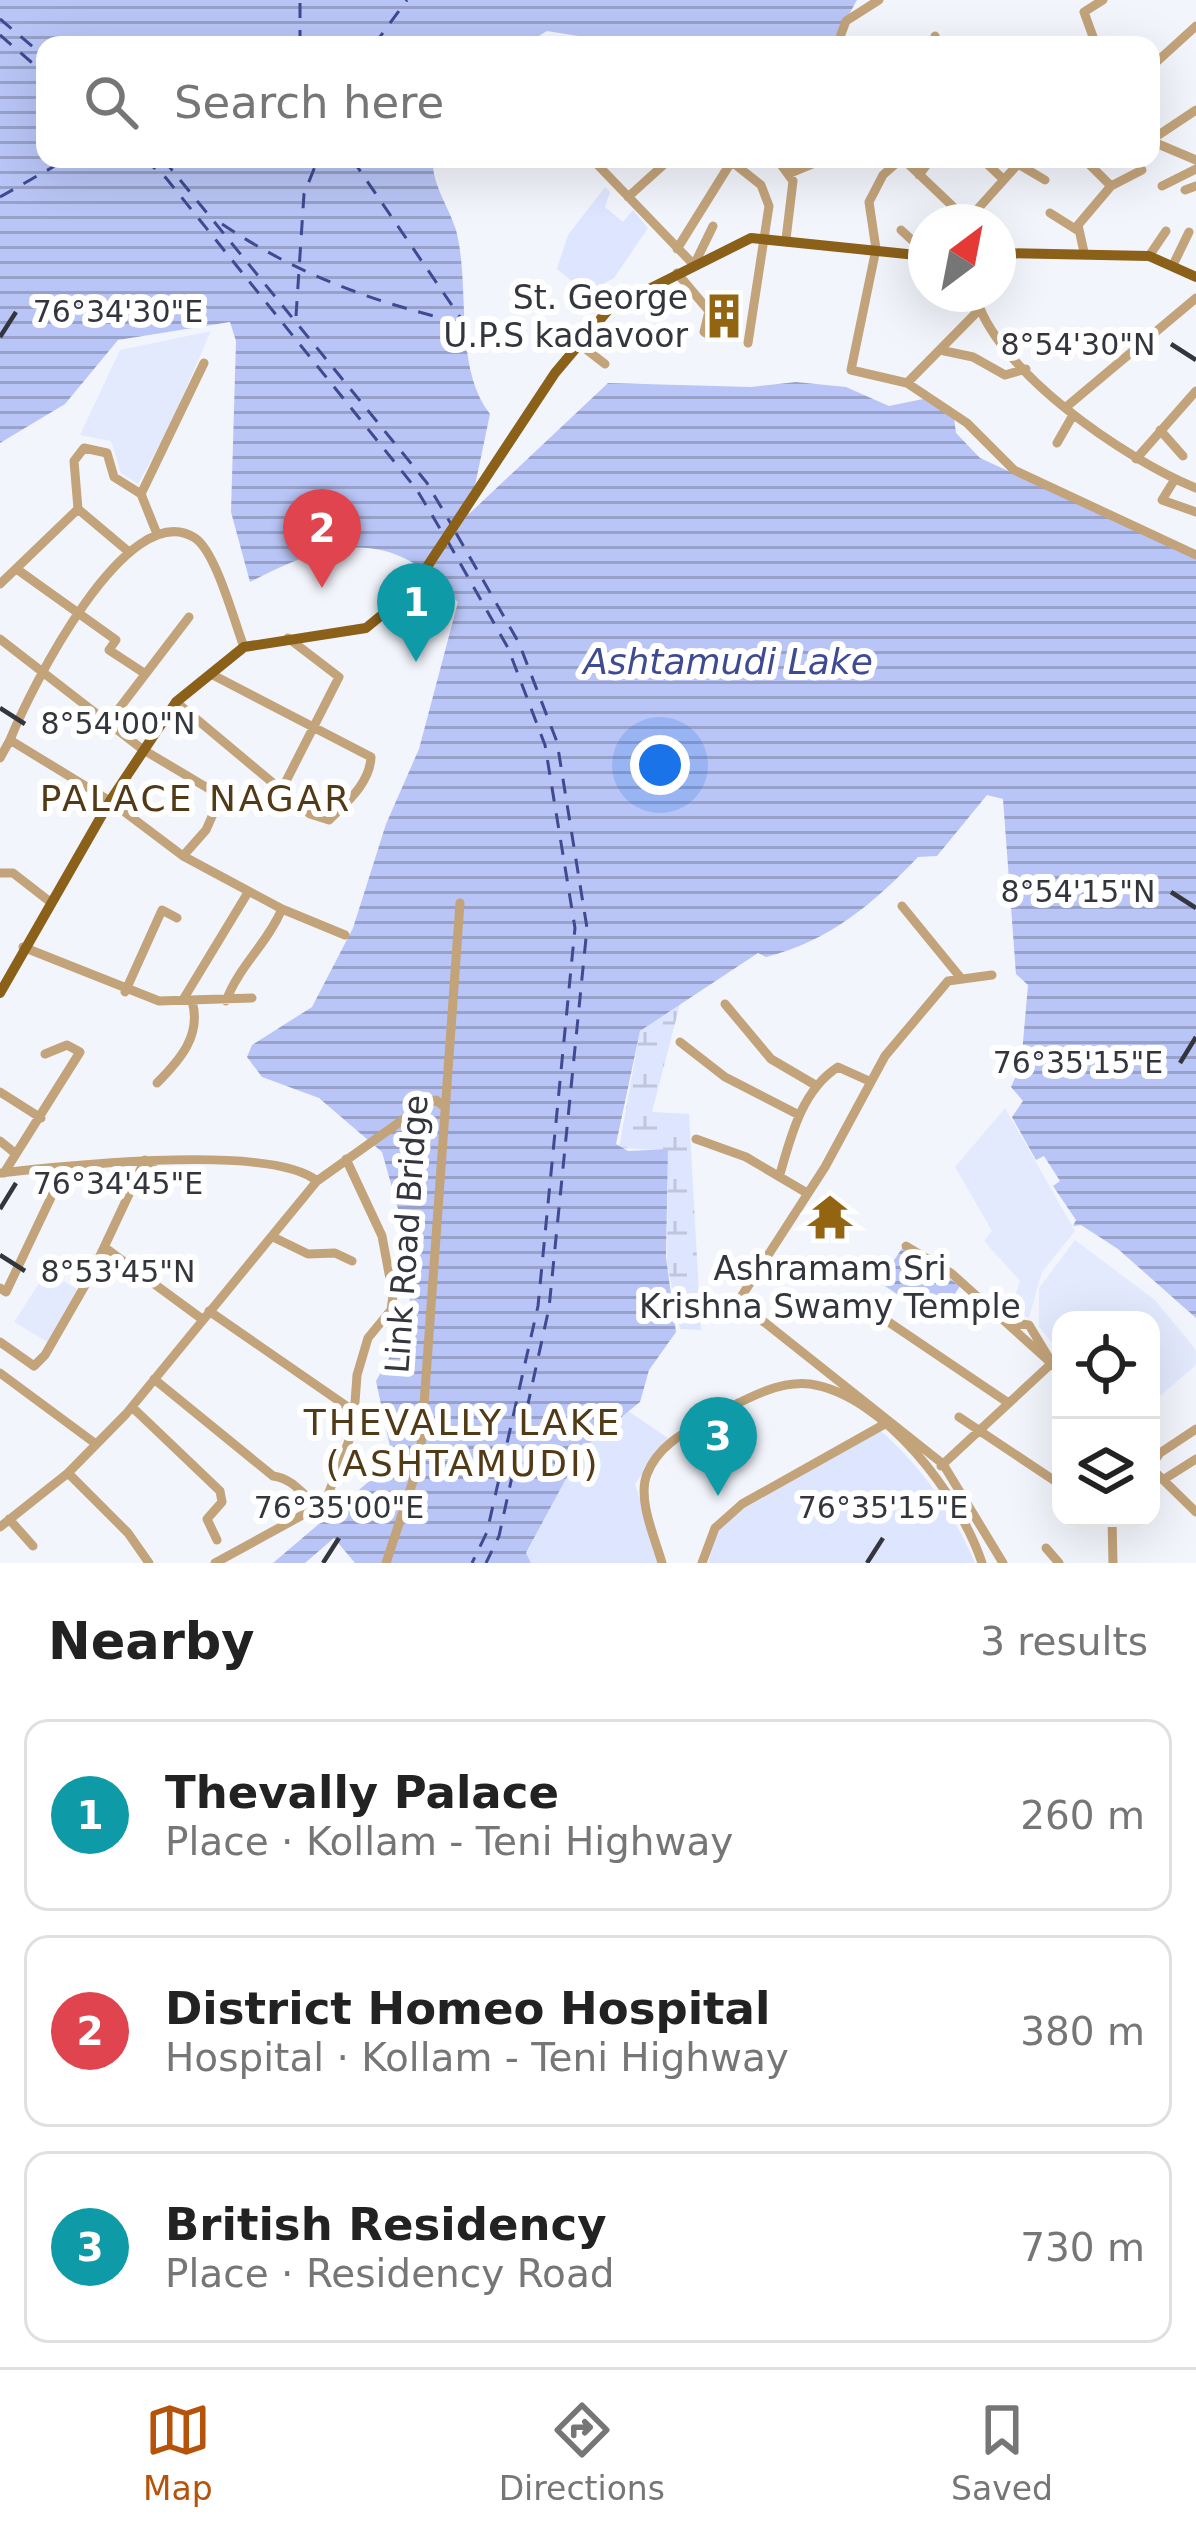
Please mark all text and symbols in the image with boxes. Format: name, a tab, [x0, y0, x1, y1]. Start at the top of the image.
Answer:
search box	[36, 36, 1160, 168]
icon: search	[78, 69, 144, 135]
text: Search here	[174, 76, 444, 129]
north arrow	[908, 204, 1016, 312]
place label: St. George U.P.S kadavoor	[443, 278, 688, 355]
building icon: St. George U.P.S kadavoor	[699, 291, 749, 341]
text: 76°34'30"E	[33, 294, 203, 329]
text: 8°54'30"N	[1001, 327, 1155, 362]
pin: 2	[283, 489, 361, 588]
pin: 1	[377, 563, 455, 662]
water label: Ashtamudi Lake	[581, 641, 873, 682]
text: 8°54'00"N	[41, 706, 195, 741]
your location	[630, 735, 690, 795]
district label: PALACE NAGAR	[40, 778, 352, 819]
text: 8°54'15"N	[1001, 874, 1155, 909]
text: 76°35'15"E	[993, 1045, 1163, 1080]
street label: Link Road Bridge	[377, 1094, 436, 1375]
text: 76°34'45"E	[33, 1166, 203, 1201]
temple icon: Ashramam Sri Krishna Swamy Temple	[805, 1192, 855, 1242]
place label: Ashramam Sri Krishna Swamy Temple	[639, 1249, 1021, 1326]
text: 8°53'45"N	[41, 1254, 195, 1289]
map controls	[1052, 1311, 1160, 1527]
button: locate	[1052, 1311, 1160, 1419]
pin: 3	[679, 1397, 757, 1496]
district label: THEVALLY LAKE (ASHTAMUDI)	[303, 1402, 622, 1484]
button: layers	[1052, 1419, 1160, 1527]
text: 76°35'00"E	[254, 1490, 424, 1525]
text: 76°35'15"E	[798, 1490, 968, 1525]
text: Nearby	[48, 1612, 255, 1671]
text: 3 results	[980, 1619, 1148, 1664]
text: Thevally Palace	[165, 1766, 559, 1819]
text: 1	[76, 1793, 104, 1838]
text: 260 m	[1020, 1793, 1145, 1838]
text: Place · Kollam - Teni Highway	[165, 1819, 733, 1864]
text: District Homeo Hospital	[165, 1982, 770, 2035]
text: 2	[76, 2009, 104, 2054]
text: 380 m	[1020, 2009, 1145, 2054]
text: Hospital · Kollam - Teni Highway	[165, 2035, 789, 2080]
text: British Residency	[165, 2198, 607, 2251]
text: 3	[76, 2225, 104, 2270]
text: 730 m	[1020, 2225, 1145, 2270]
text: Place · Residency Road	[165, 2251, 615, 2296]
tab: Map	[143, 2397, 213, 2508]
tab: Directions	[499, 2397, 665, 2508]
tab: Saved	[951, 2397, 1053, 2508]

